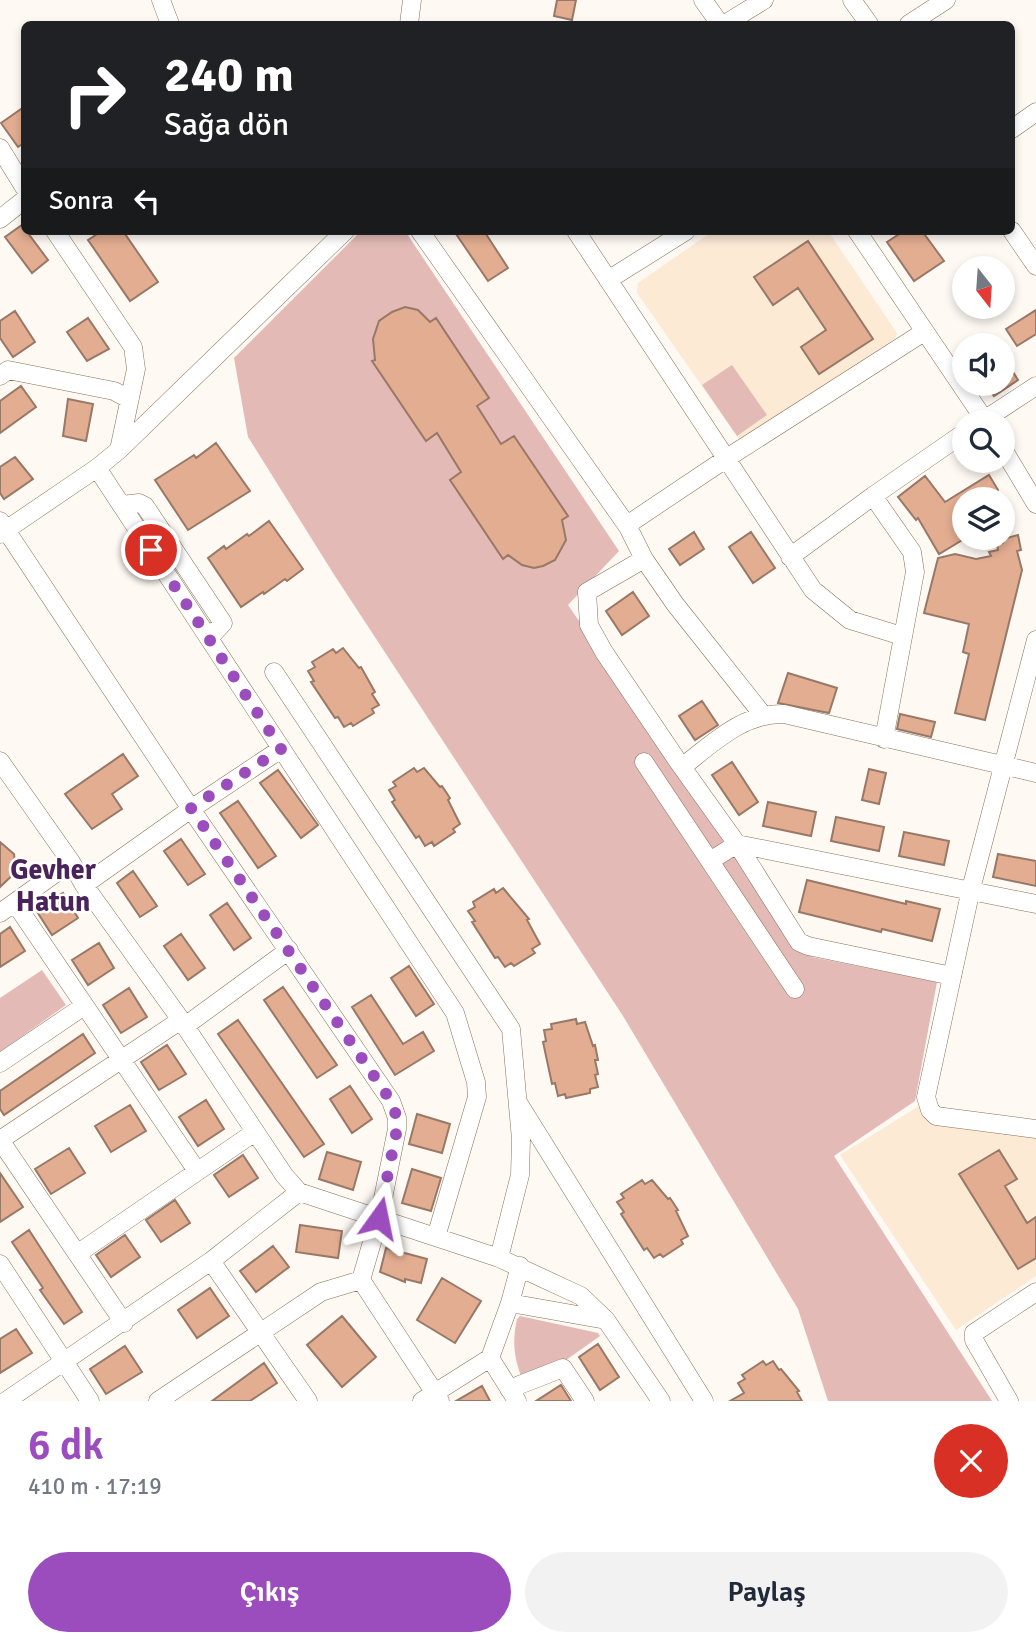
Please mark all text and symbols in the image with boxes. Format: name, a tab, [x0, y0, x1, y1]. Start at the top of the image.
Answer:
text: 240 m	[164, 45, 294, 105]
icon: right	[49, 49, 140, 140]
text: Sağa dön	[164, 105, 289, 144]
icon: left	[128, 182, 166, 220]
text: Sonra	[49, 185, 114, 217]
north arrow	[952, 256, 1015, 318]
map controls	[952, 256, 1015, 550]
button: sound	[952, 333, 1015, 396]
button: search	[952, 410, 1015, 473]
button: layers	[952, 487, 1015, 550]
pin	[121, 520, 181, 580]
icon: arrive	[132, 531, 170, 569]
district label: Gevher Hatun	[10, 853, 97, 919]
position arrow	[342, 1181, 416, 1255]
text: 6 dk	[28, 1420, 104, 1471]
button: close	[934, 1424, 1008, 1498]
text: 410 m · 17:19	[28, 1472, 162, 1501]
button: Çıkış	[28, 1552, 511, 1632]
button: Paylaş	[525, 1552, 1008, 1632]

